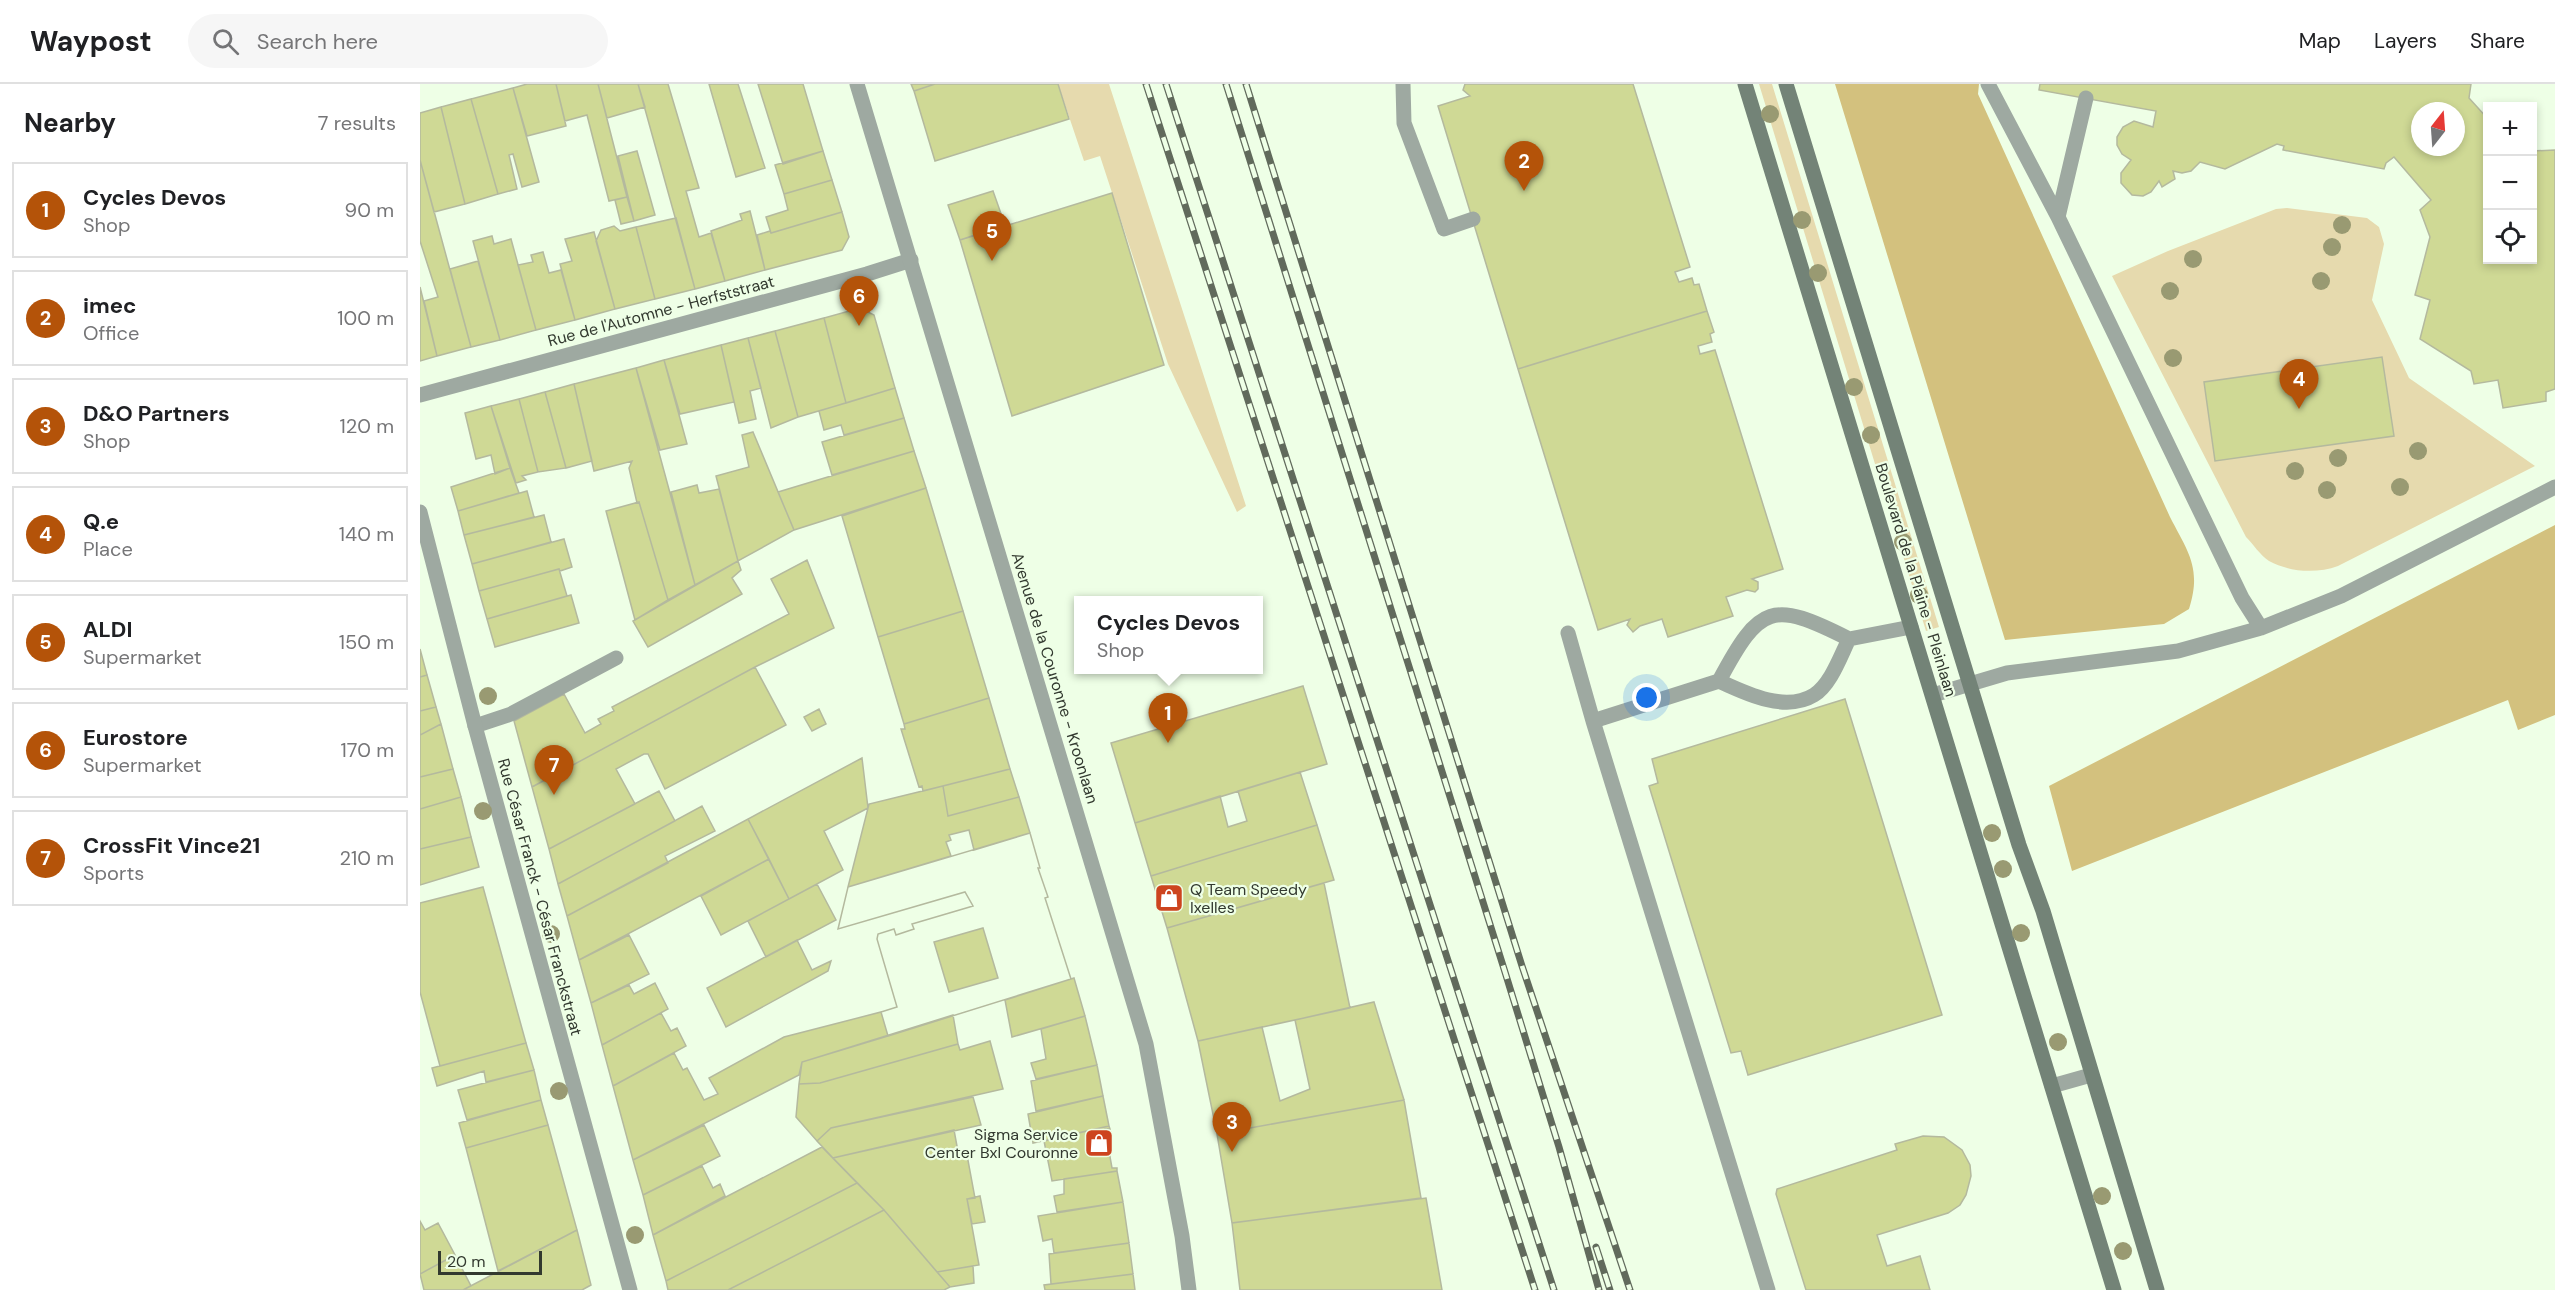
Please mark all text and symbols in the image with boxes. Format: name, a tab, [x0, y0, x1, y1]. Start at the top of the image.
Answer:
search box	[188, 14, 608, 68]
text: Waypost	[30, 23, 152, 60]
icon: search	[209, 25, 242, 58]
text: Search here	[257, 27, 378, 56]
text: Map	[2299, 27, 2341, 55]
text: Layers	[2374, 27, 2437, 55]
text: Share	[2470, 27, 2525, 55]
north arrow	[2411, 102, 2465, 156]
map controls	[2483, 102, 2537, 264]
button: +	[2483, 102, 2537, 156]
text: Nearby	[24, 106, 116, 140]
text: 7 results	[318, 110, 396, 136]
pin: 2	[1504, 141, 1544, 191]
button: −	[2483, 156, 2537, 210]
text: Cycles Devos	[83, 183, 226, 212]
text: 1	[42, 197, 49, 223]
text: 90 m	[345, 197, 394, 223]
button: locate	[2483, 210, 2537, 264]
text: Shop	[83, 212, 130, 238]
pin: 5	[972, 212, 1012, 261]
street label: Rue de l'Automne - Herfststraat	[545, 271, 777, 351]
pin: 6	[840, 276, 878, 326]
text: imec	[83, 291, 136, 320]
text: 2	[40, 305, 51, 331]
text: 100 m	[337, 305, 394, 331]
text: Office	[83, 320, 139, 346]
pin: 4	[2280, 360, 2318, 409]
text: D&O Partners	[83, 399, 230, 428]
text: 3	[39, 413, 52, 439]
text: 120 m	[340, 413, 394, 439]
text: Shop	[83, 428, 130, 454]
street label: Boulevard de la Plaine - Pleinlaan	[1870, 461, 1962, 699]
text: Q.e	[83, 507, 119, 536]
text: 4	[39, 521, 52, 547]
text: 140 m	[339, 521, 394, 547]
text: Place	[83, 536, 133, 562]
street label: Avenue de la Couronne - Kroonlaan	[1007, 550, 1103, 806]
popup	[1074, 596, 1263, 674]
text: Cycles Devos	[1097, 608, 1240, 637]
text: ALDI	[83, 615, 132, 644]
text: 5	[39, 629, 52, 655]
text: 150 m	[339, 629, 394, 655]
text: Shop	[1097, 637, 1144, 663]
text: Supermarket	[83, 644, 202, 670]
your location	[1632, 683, 1661, 712]
pin: 1	[1148, 694, 1188, 743]
text: Eurostore	[83, 723, 188, 752]
text: 6	[39, 737, 52, 763]
text: 170 m	[341, 737, 394, 763]
pin: 7	[534, 746, 574, 795]
text: Supermarket	[83, 752, 202, 778]
street label: Rue César Franck - César Franckstraat	[493, 756, 587, 1038]
text: CrossFit Vince21	[83, 831, 260, 860]
text: 7	[40, 845, 51, 871]
text: 210 m	[339, 845, 394, 871]
text: Sports	[83, 860, 144, 886]
place label: Q Team Speedy Ixelles	[1190, 879, 1307, 918]
shop icon: Q Team Speedy Ixelles	[1153, 882, 1185, 914]
pin: 3	[1212, 1102, 1252, 1152]
place label: Sigma Service Center Bxl Couronne	[925, 1124, 1078, 1163]
shop icon: Sigma Service Center Bxl Couronne	[1083, 1127, 1115, 1159]
scale bar	[438, 1248, 542, 1276]
text: 20 m	[447, 1251, 486, 1272]

